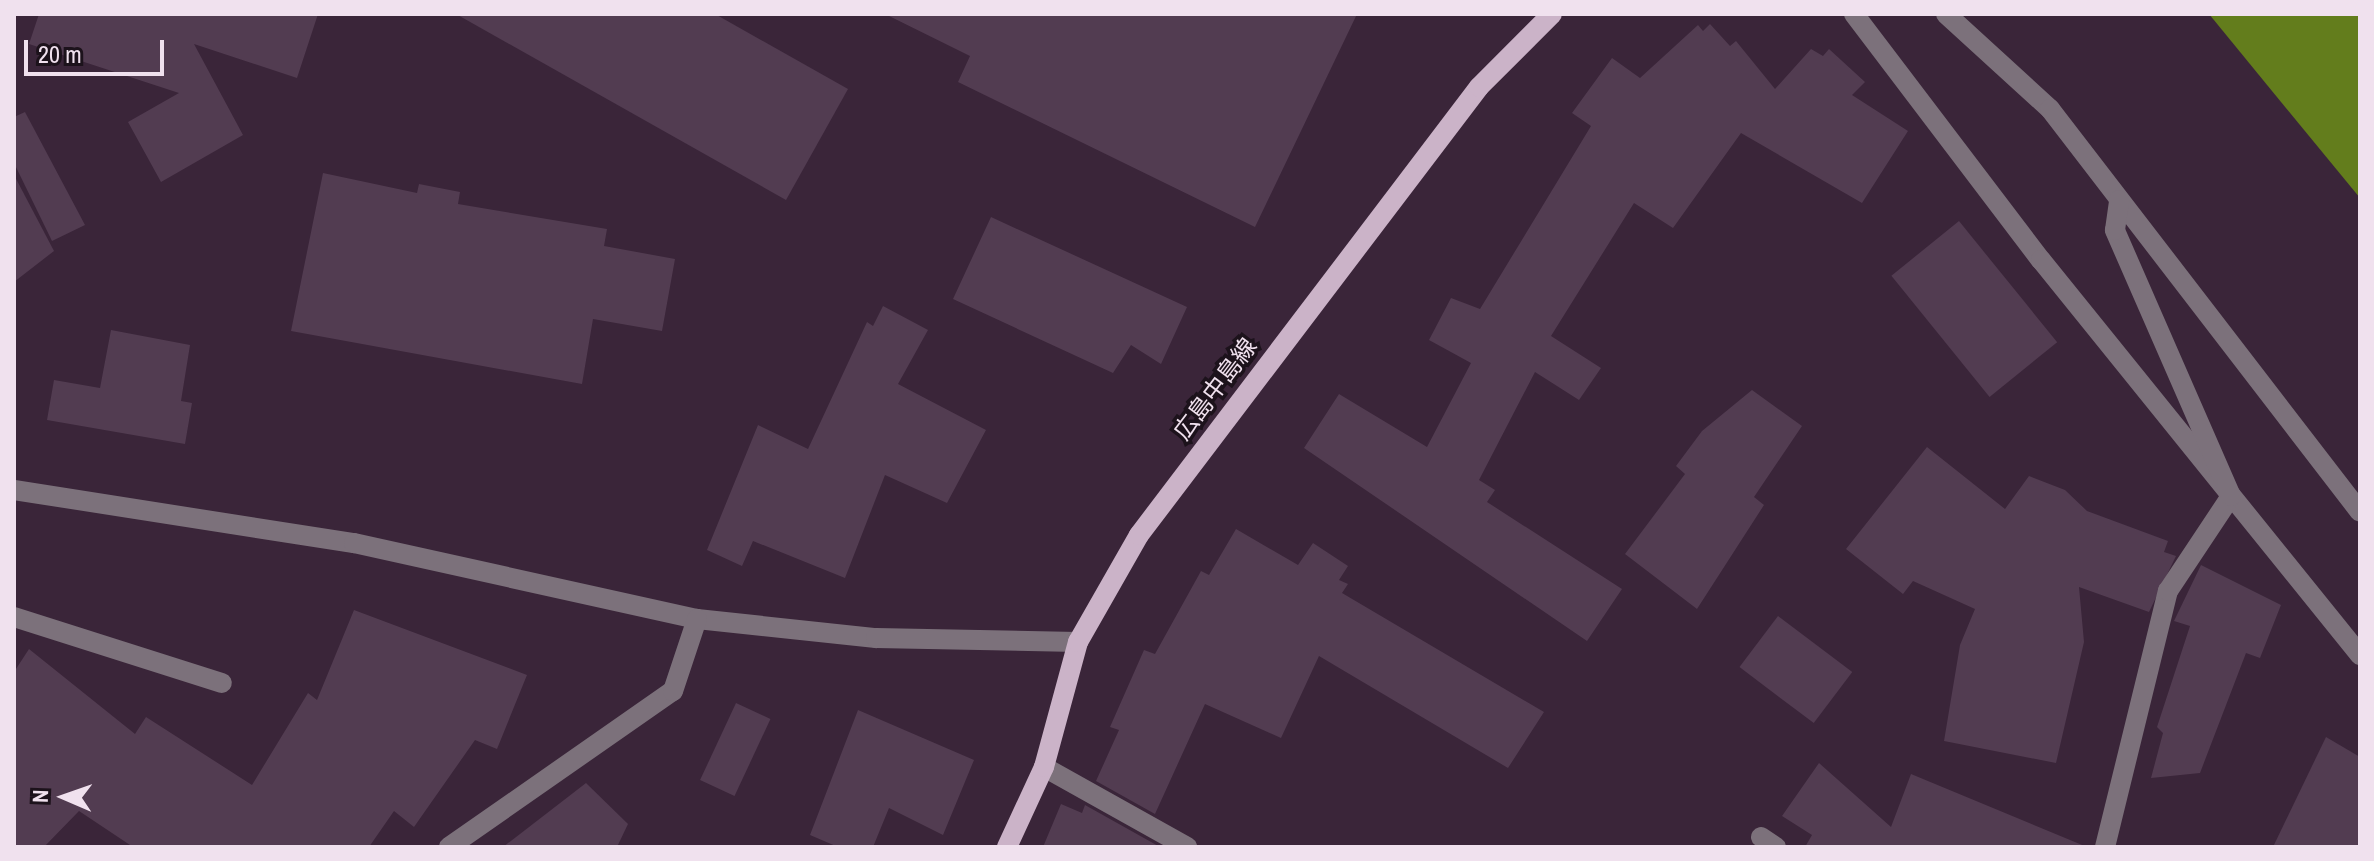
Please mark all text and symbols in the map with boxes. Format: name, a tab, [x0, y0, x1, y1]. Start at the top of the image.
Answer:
scale bar	[28, 24, 168, 74]
text: 20 m	[38, 38, 82, 70]
street label: 広島中島線	[1167, 332, 1263, 446]
north arrow	[24, 757, 104, 837]
text: N	[25, 789, 55, 803]

